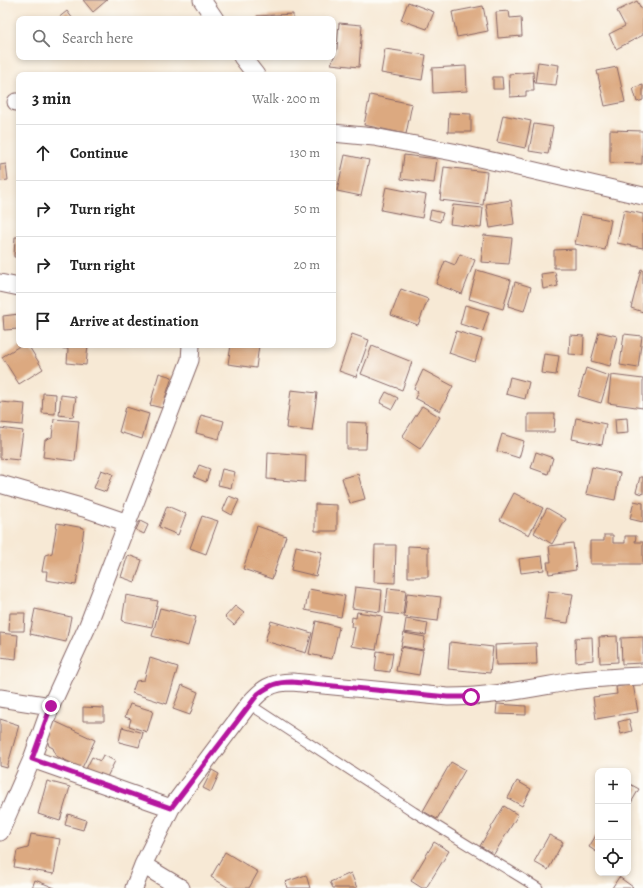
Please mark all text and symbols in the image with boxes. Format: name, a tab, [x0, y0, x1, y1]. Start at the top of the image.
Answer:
search box	[16, 16, 336, 60]
icon: search	[30, 27, 52, 49]
text: Search here	[62, 28, 133, 48]
text: 3 min	[32, 87, 71, 110]
text: Walk · 200 m	[252, 90, 320, 107]
icon: ahead	[32, 142, 54, 164]
text: Continue	[70, 143, 128, 163]
text: 130 m	[290, 144, 320, 161]
icon: right	[32, 198, 54, 220]
text: Turn right	[70, 199, 135, 219]
text: 50 m	[294, 200, 320, 217]
icon: right	[32, 254, 54, 276]
text: Turn right	[70, 255, 135, 275]
text: 20 m	[294, 256, 320, 273]
icon: arrive	[32, 310, 54, 332]
text: Arrive at destination	[70, 311, 199, 331]
route start	[462, 688, 480, 706]
route end	[42, 697, 60, 715]
map controls	[595, 768, 631, 876]
button: +	[595, 768, 631, 804]
button: −	[595, 804, 631, 840]
button: locate	[595, 840, 631, 876]

